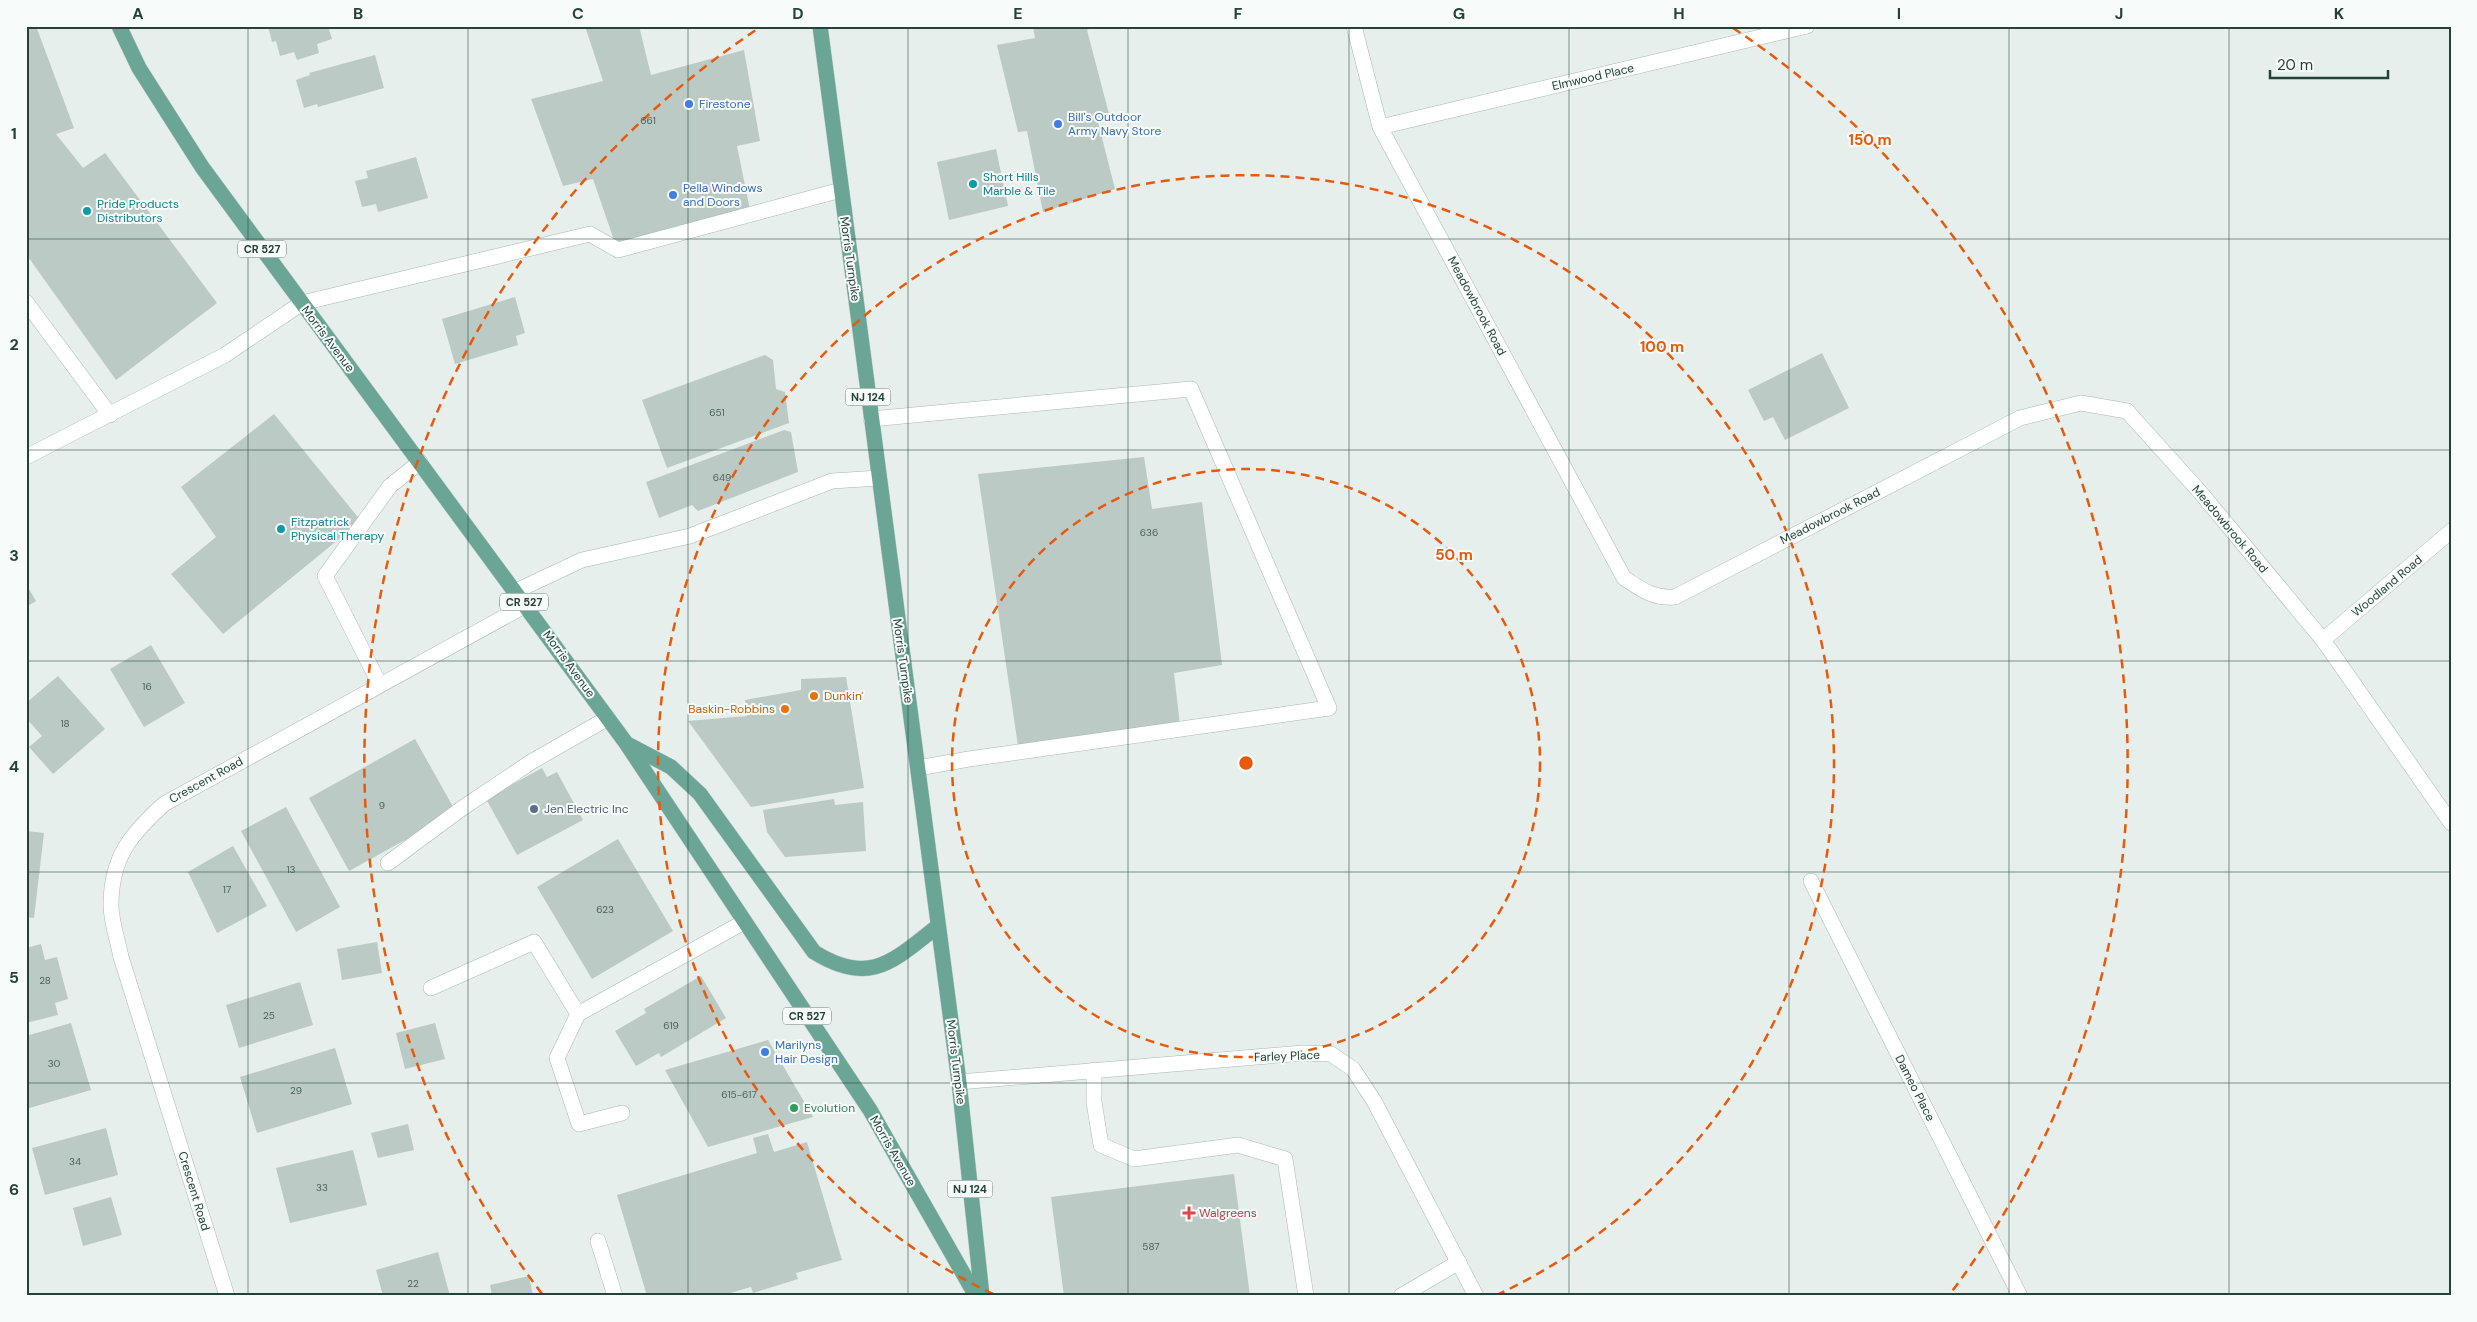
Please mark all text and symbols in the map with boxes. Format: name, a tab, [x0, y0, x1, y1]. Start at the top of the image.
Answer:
text: A	[132, 3, 144, 24]
text: B	[353, 3, 363, 24]
text: C	[572, 3, 584, 24]
text: D	[792, 3, 804, 24]
text: E	[1013, 3, 1023, 24]
text: F	[1234, 3, 1243, 24]
text: G	[1453, 3, 1465, 24]
text: H	[1673, 3, 1685, 24]
text: I	[1897, 3, 1901, 24]
text: J	[2115, 3, 2123, 24]
text: K	[2334, 3, 2345, 24]
scale bar	[2270, 48, 2387, 80]
text: 20 m	[2277, 55, 2313, 75]
street label: Elmwood Place	[1550, 60, 1636, 94]
place label: Firestone	[699, 96, 751, 112]
marker: Firestone	[683, 98, 695, 110]
place label: Bill's Outdoor Army Navy Store	[1068, 109, 1161, 139]
house number: 661	[640, 114, 656, 127]
marker: Bill's Outdoor Army Navy Store	[1052, 118, 1064, 130]
text: 1	[11, 123, 17, 144]
text: 150 m	[1849, 130, 1892, 150]
place label: Short Hills Marble & Tile	[983, 169, 1056, 199]
marker: Short Hills Marble & Tile	[967, 178, 979, 190]
place label: Pella Windows and Doors	[683, 180, 762, 210]
marker: Pella Windows and Doors	[667, 189, 679, 201]
place label: Pride Products Distributors	[97, 196, 179, 226]
marker: Pride Products Distributors	[81, 205, 93, 217]
street label: Morris Turnpike	[836, 216, 864, 303]
road number: CR 527	[238, 240, 286, 258]
street label: Meadowbrook Road	[1444, 254, 1510, 358]
street label: Morris Avenue	[298, 303, 358, 375]
text: 2	[9, 334, 19, 355]
text: 100 m	[1640, 337, 1684, 357]
road number: NJ 124	[846, 388, 890, 406]
house number: 651	[709, 406, 725, 419]
house number: 649	[713, 471, 731, 484]
street label: Meadowbrook Road	[2188, 482, 2272, 576]
street label: Meadowbrook Road	[1777, 484, 1883, 548]
place label: Fitzpatrick Physical Therapy	[291, 514, 385, 544]
marker: Fitzpatrick Physical Therapy	[275, 523, 287, 535]
house number: 636	[1140, 526, 1158, 539]
text: 3	[9, 545, 19, 566]
text: 50 m	[1435, 545, 1473, 565]
street label: Woodland Road	[2348, 552, 2426, 620]
road number: CR 527	[500, 594, 548, 610]
street label: Morris Turnpike	[889, 618, 917, 705]
street label: Morris Avenue	[539, 627, 599, 701]
house number: 16	[142, 680, 152, 693]
place label: Dunkin'	[824, 688, 863, 704]
marker: Dunkin'	[808, 690, 820, 702]
place label: Baskin-Robbins	[688, 701, 775, 717]
marker: Baskin-Robbins	[779, 703, 791, 715]
house number: 18	[60, 717, 70, 730]
street label: Crescent Road	[166, 753, 246, 807]
centre of rings	[1237, 754, 1255, 772]
text: 4	[9, 756, 19, 777]
house number: 9	[379, 799, 385, 812]
place label: Jen Electric Inc	[544, 801, 629, 817]
marker: Jen Electric Inc	[528, 803, 540, 815]
house number: 13	[286, 863, 296, 876]
house number: 17	[223, 883, 231, 896]
house number: 623	[596, 903, 614, 916]
text: 5	[9, 967, 19, 988]
house number: 28	[39, 974, 51, 987]
road number: CR 527	[783, 1008, 831, 1024]
house number: 25	[263, 1009, 275, 1022]
house number: 619	[663, 1019, 679, 1032]
street label: Morris Turnpike	[943, 1019, 969, 1106]
place label: Marilyns Hair Design	[775, 1037, 838, 1067]
marker: Marilyns Hair Design	[759, 1046, 771, 1058]
street label: Farley Place	[1254, 1047, 1320, 1065]
street label: Dameo Place	[1891, 1052, 1939, 1124]
house number: 30	[48, 1057, 61, 1070]
house number: 29	[290, 1084, 302, 1097]
house number: 615-617	[721, 1088, 757, 1101]
place label: Evolution	[804, 1100, 855, 1116]
marker: Evolution	[788, 1102, 800, 1114]
street label: Morris Avenue	[866, 1113, 920, 1189]
street label: Crescent Road	[174, 1149, 214, 1233]
house number: 34	[69, 1155, 81, 1168]
text: 6	[9, 1179, 19, 1200]
road number: NJ 124	[948, 1180, 992, 1198]
house number: 33	[316, 1181, 328, 1194]
place label: Walgreens	[1199, 1205, 1257, 1221]
marker: Walgreens	[1183, 1207, 1195, 1219]
house number: 587	[1142, 1240, 1160, 1253]
house number: 22	[407, 1277, 419, 1290]

